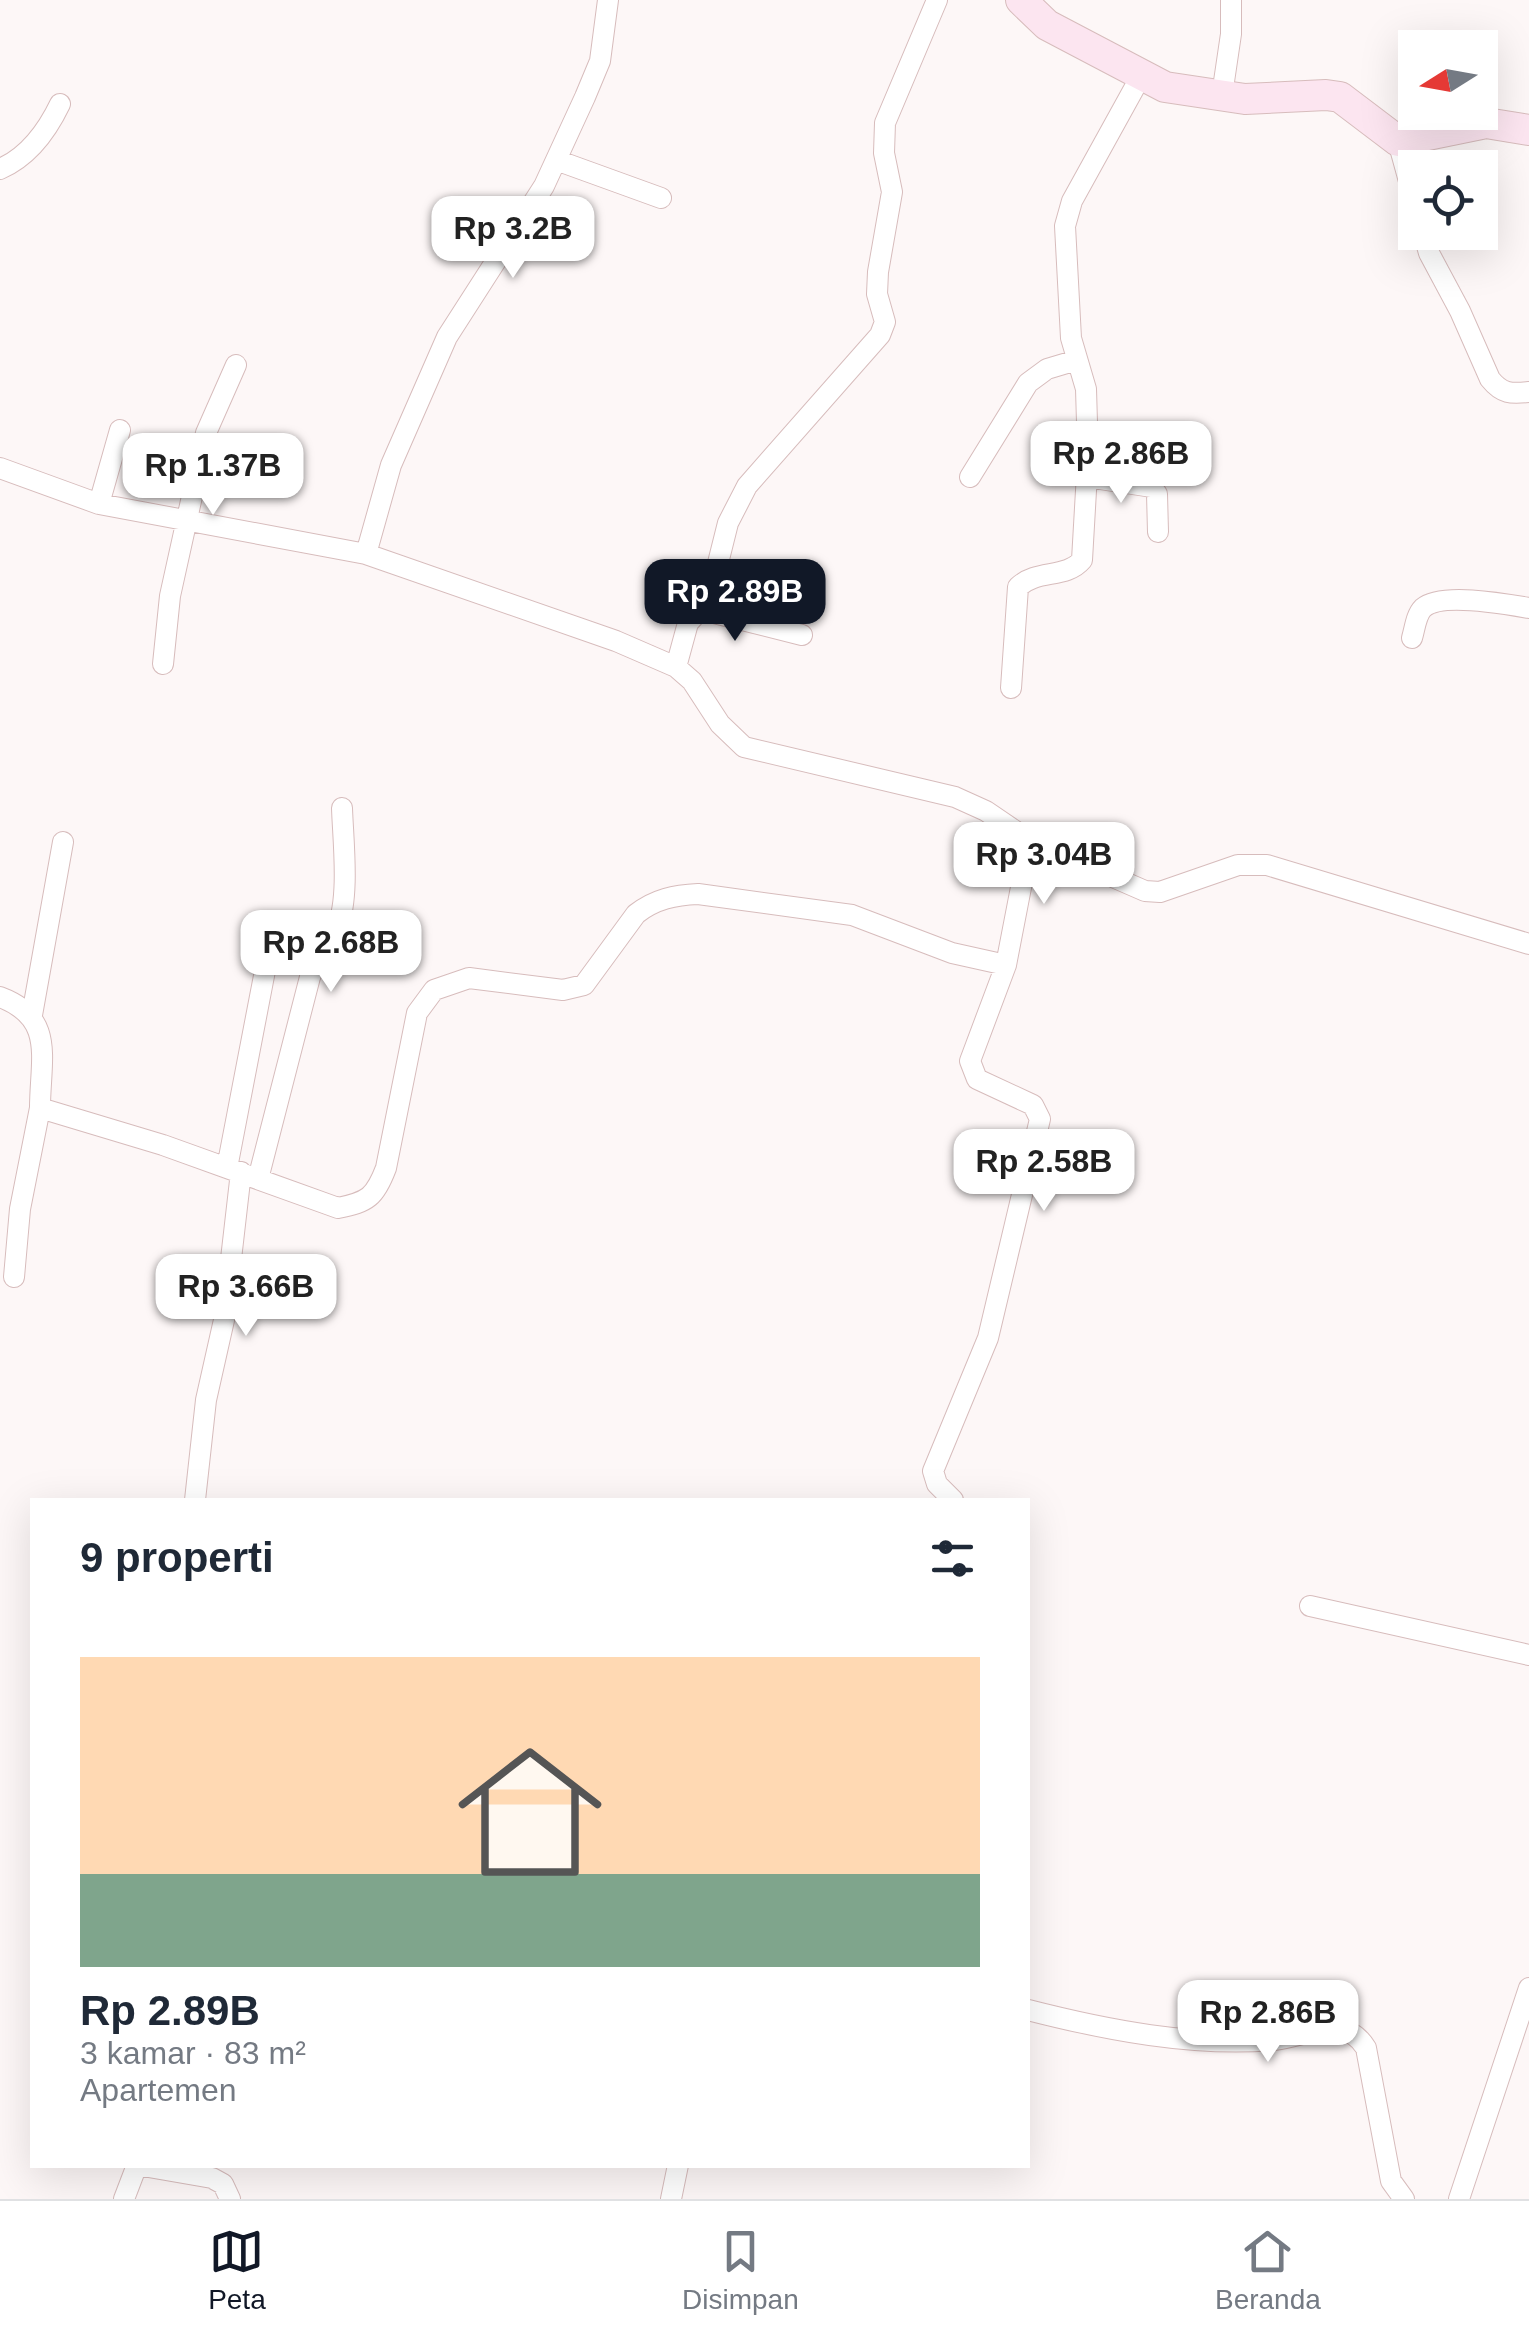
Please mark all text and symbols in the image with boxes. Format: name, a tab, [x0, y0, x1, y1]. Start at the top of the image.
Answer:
north arrow	[1398, 30, 1498, 130]
map controls	[1398, 30, 1498, 250]
button: locate	[1398, 150, 1498, 250]
pin: Rp 3.2B	[421, 196, 605, 281]
text: Rp 3.2B	[453, 210, 573, 246]
pin: Rp 2.86B	[1018, 421, 1224, 506]
pin: Rp 1.37B	[110, 433, 316, 518]
text: Rp 2.86B	[1053, 435, 1189, 471]
text: Rp 1.37B	[145, 447, 281, 483]
pin: Rp 2.89B	[632, 559, 838, 644]
text: Rp 2.89B	[667, 573, 803, 609]
pin: Rp 3.04B	[941, 822, 1147, 907]
text: Rp 3.04B	[976, 836, 1112, 872]
pin: Rp 2.68B	[228, 910, 434, 995]
text: Rp 2.68B	[263, 924, 399, 960]
pin: Rp 2.58B	[941, 1129, 1147, 1214]
text: Rp 2.58B	[976, 1143, 1112, 1179]
pin: Rp 3.66B	[143, 1254, 349, 1339]
text: Rp 3.66B	[178, 1268, 314, 1304]
icon: filters	[925, 1531, 980, 1586]
text: 9 properti	[80, 1534, 274, 1581]
icon: home	[440, 1722, 620, 1902]
pin: Rp 2.86B	[1165, 1980, 1371, 2065]
text: Rp 2.89B	[80, 1987, 260, 2034]
text: Rp 2.86B	[1200, 1994, 1336, 2030]
text: 3 kamar · 83 m²	[80, 2035, 306, 2071]
text: Apartemen	[80, 2072, 237, 2108]
tab: Peta	[208, 2224, 266, 2316]
tab: Disimpan	[682, 2224, 799, 2316]
tab: Beranda	[1215, 2224, 1321, 2316]

